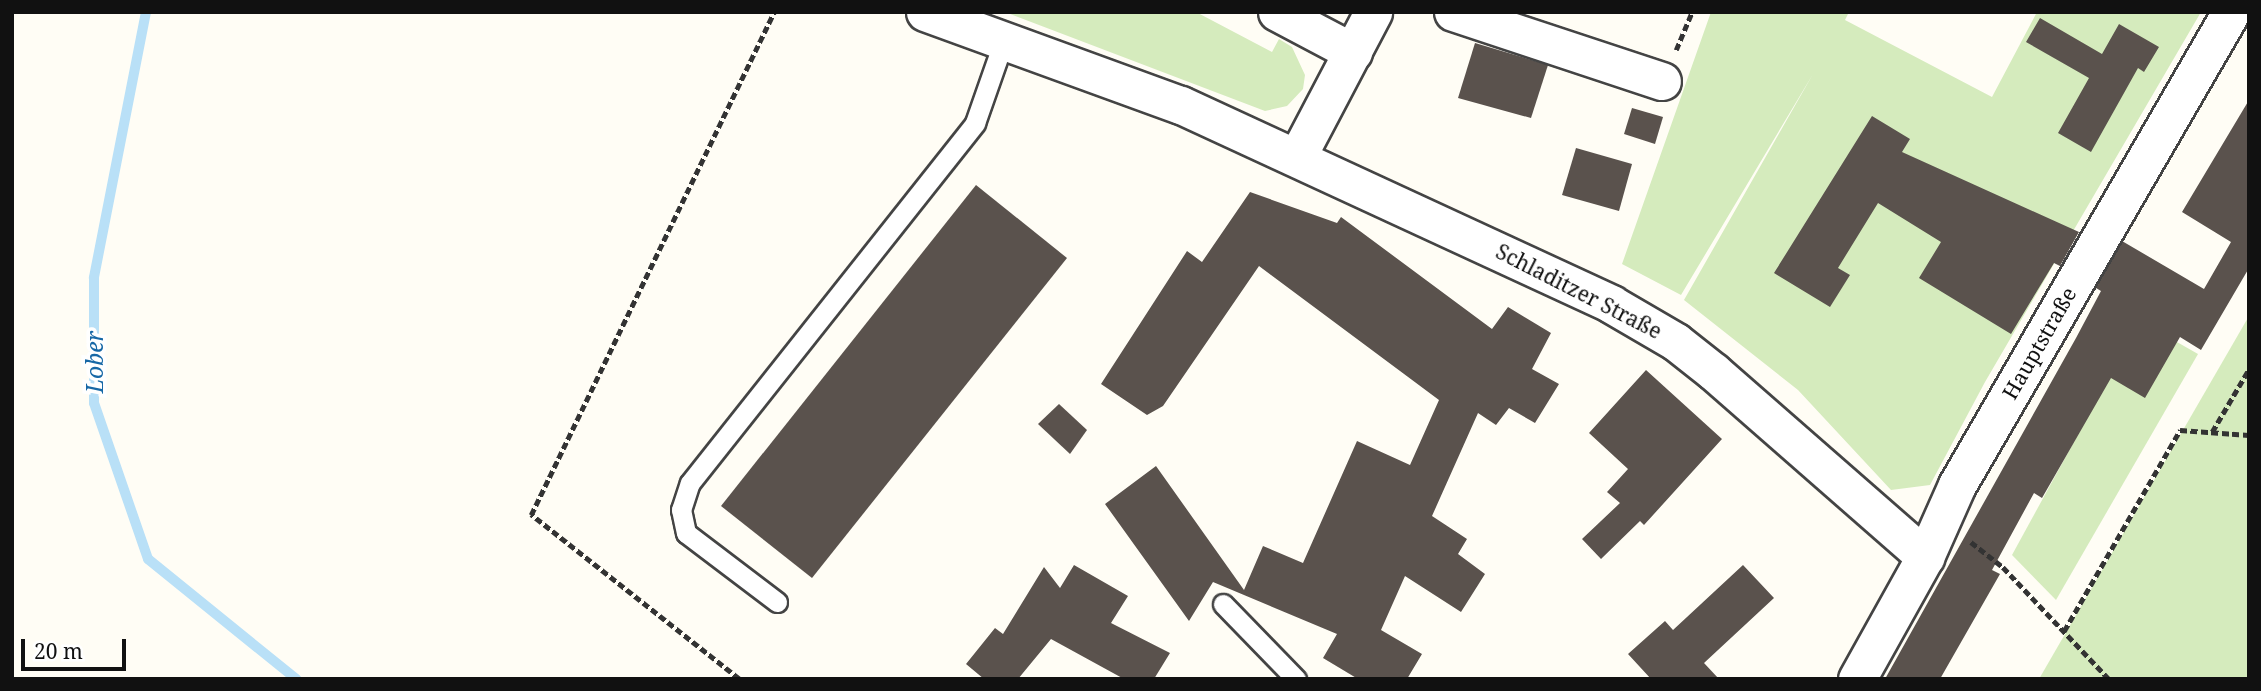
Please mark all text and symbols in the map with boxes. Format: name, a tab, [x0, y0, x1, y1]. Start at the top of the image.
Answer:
street label: Schladitzer Straße	[1492, 238, 1666, 344]
street label: Hauptstraße	[1997, 283, 2081, 403]
water label: Lober	[80, 331, 108, 393]
scale bar	[24, 624, 130, 668]
text: 20 m	[34, 637, 83, 665]

